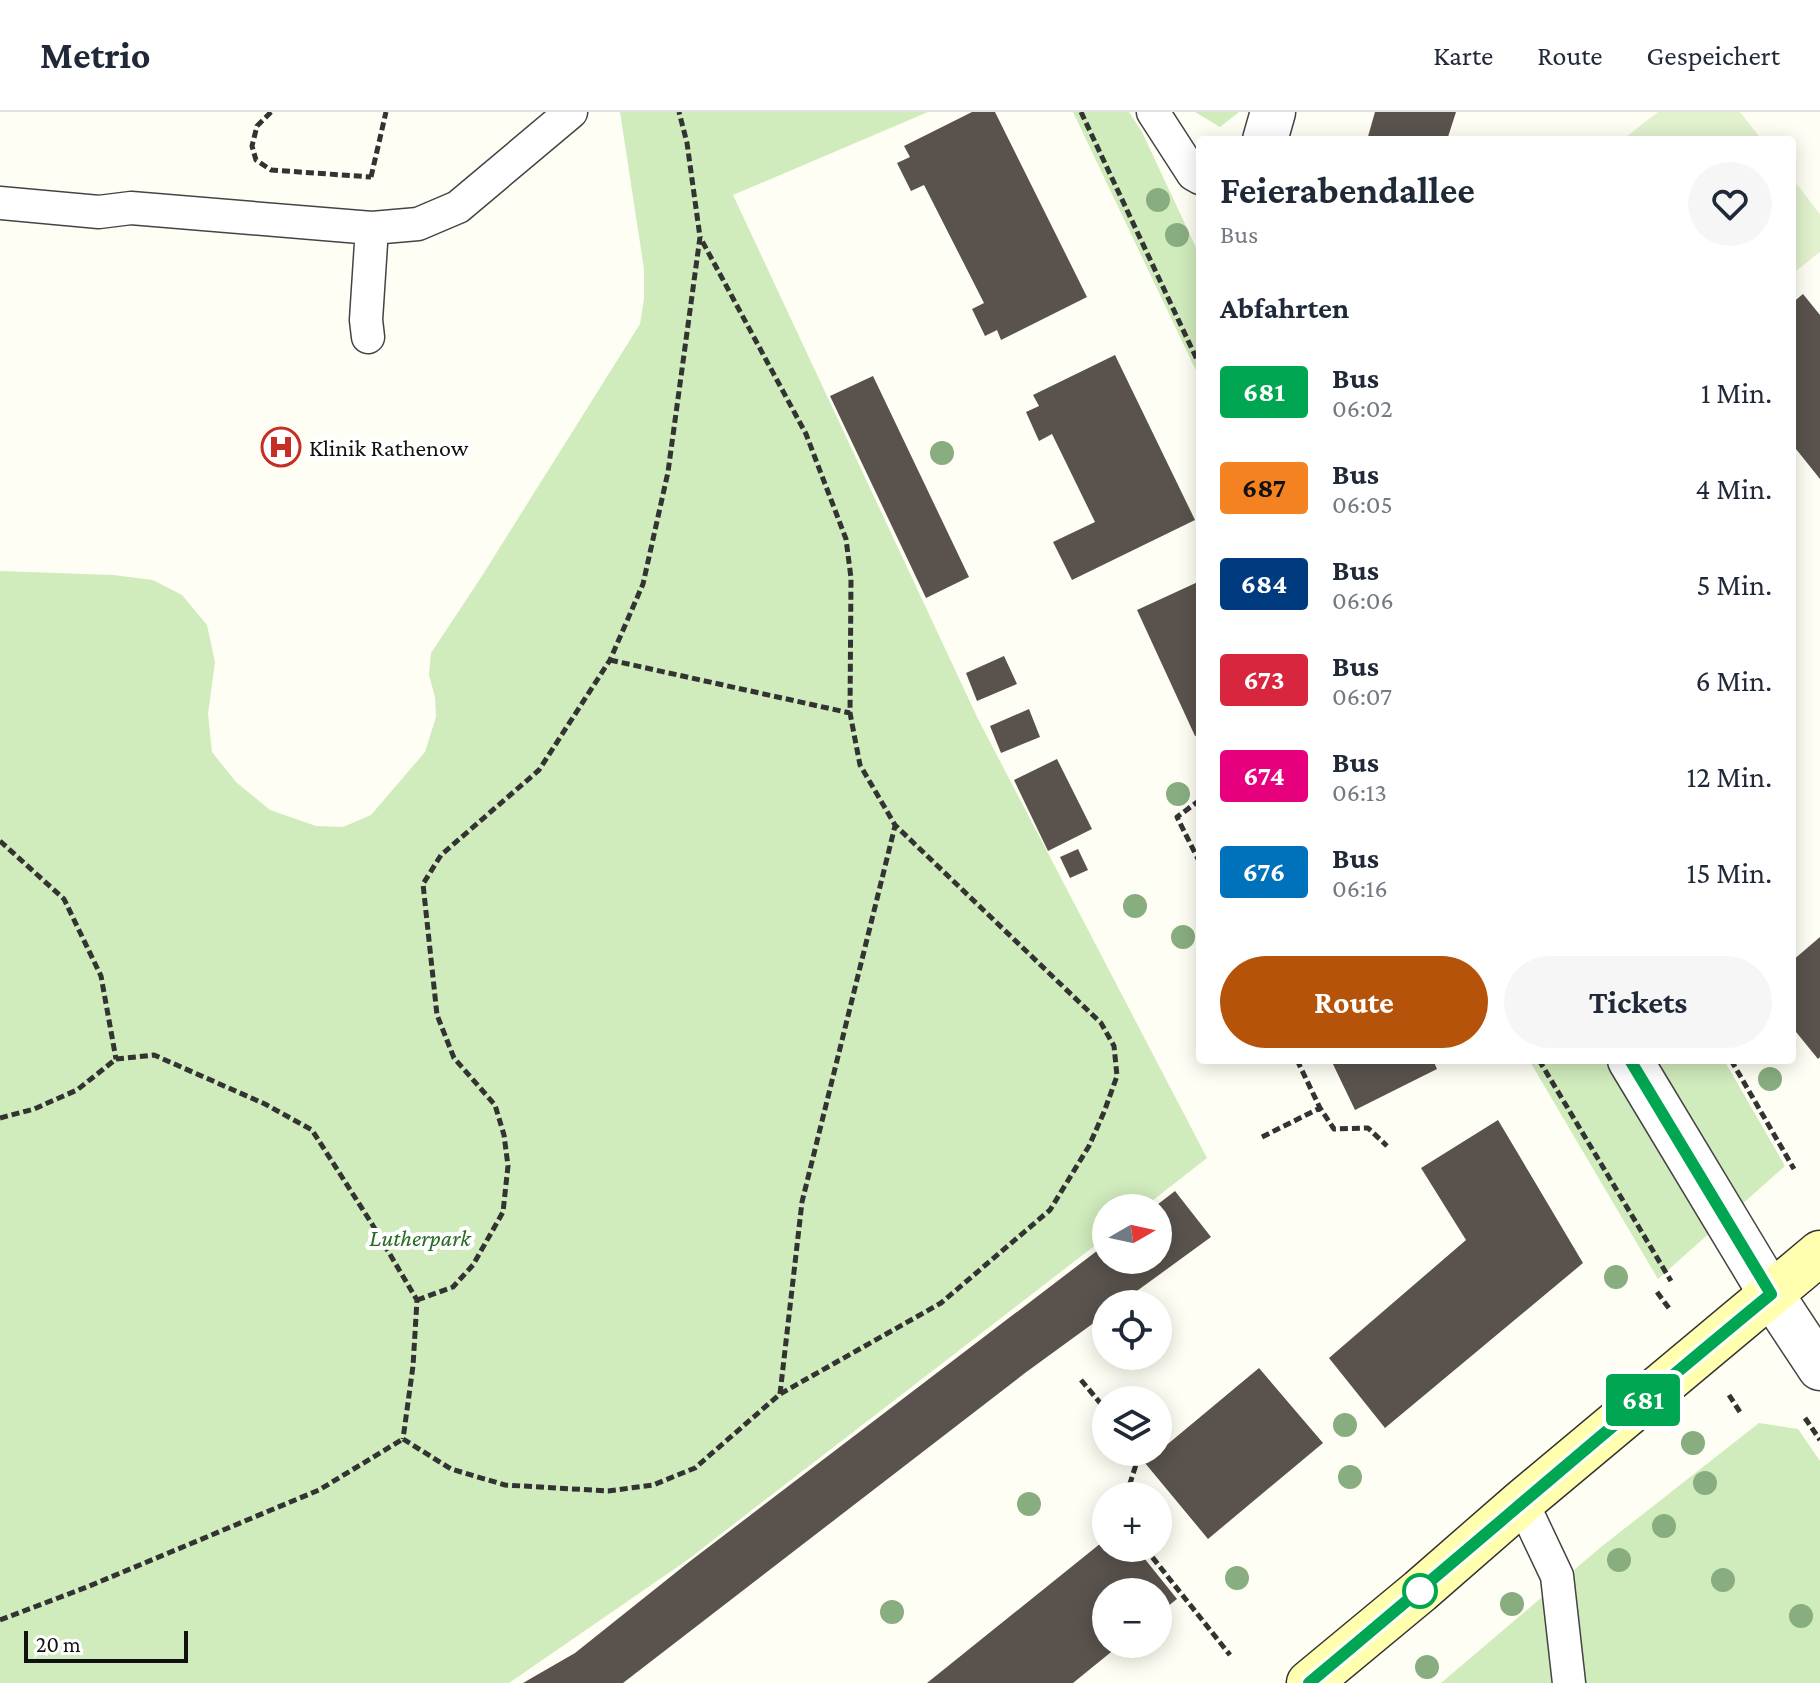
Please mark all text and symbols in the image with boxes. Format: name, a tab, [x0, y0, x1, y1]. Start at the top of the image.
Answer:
text: Metrio	[40, 34, 150, 76]
text: Karte	[1433, 40, 1493, 71]
text: Route	[1537, 40, 1603, 71]
text: Gespeichert	[1647, 40, 1780, 71]
button: heart	[1688, 162, 1772, 246]
text: Feierabendallee	[1220, 169, 1475, 211]
text: Bus	[1220, 220, 1258, 249]
text: Abfahrten	[1220, 291, 1349, 324]
text: Bus	[1332, 361, 1379, 394]
text: 681	[1243, 376, 1285, 407]
text: 1 Min.	[1701, 376, 1772, 409]
text: 06:02	[1332, 394, 1393, 423]
hospital icon: Klinik Rathenow	[260, 426, 302, 468]
place label: Klinik Rathenow	[309, 434, 469, 461]
text: Bus	[1332, 457, 1379, 490]
text: 687	[1242, 472, 1286, 503]
text: 4 Min.	[1695, 472, 1772, 505]
text: 06:05	[1332, 490, 1393, 519]
text: Bus	[1332, 553, 1379, 586]
text: 684	[1241, 568, 1287, 599]
text: 5 Min.	[1697, 568, 1772, 601]
text: 06:06	[1332, 586, 1394, 615]
text: Bus	[1332, 649, 1379, 682]
text: 673	[1243, 664, 1285, 695]
text: 6 Min.	[1695, 664, 1772, 697]
text: 06:07	[1332, 682, 1392, 711]
text: Bus	[1332, 745, 1379, 778]
text: 674	[1243, 760, 1285, 791]
text: 12 Min.	[1686, 760, 1772, 793]
text: 06:13	[1332, 778, 1387, 807]
text: Bus	[1332, 841, 1379, 874]
text: 676	[1243, 856, 1285, 887]
text: 15 Min.	[1687, 856, 1772, 889]
text: 06:16	[1332, 874, 1388, 903]
button: Route	[1220, 956, 1488, 1048]
button: Tickets	[1504, 956, 1772, 1048]
north arrow	[1092, 1194, 1172, 1274]
map controls	[1092, 1194, 1172, 1658]
park label: Lutherpark	[369, 1224, 472, 1251]
button: locate	[1092, 1290, 1172, 1370]
line badge: 681	[1597, 1374, 1689, 1426]
text: 681	[1622, 1384, 1664, 1415]
button: layers	[1092, 1386, 1172, 1466]
button: +	[1092, 1482, 1172, 1562]
unlabelled marker	[1403, 1574, 1437, 1608]
button: −	[1092, 1578, 1172, 1658]
scale bar	[24, 1627, 188, 1663]
text: 20 m	[36, 1632, 81, 1657]

